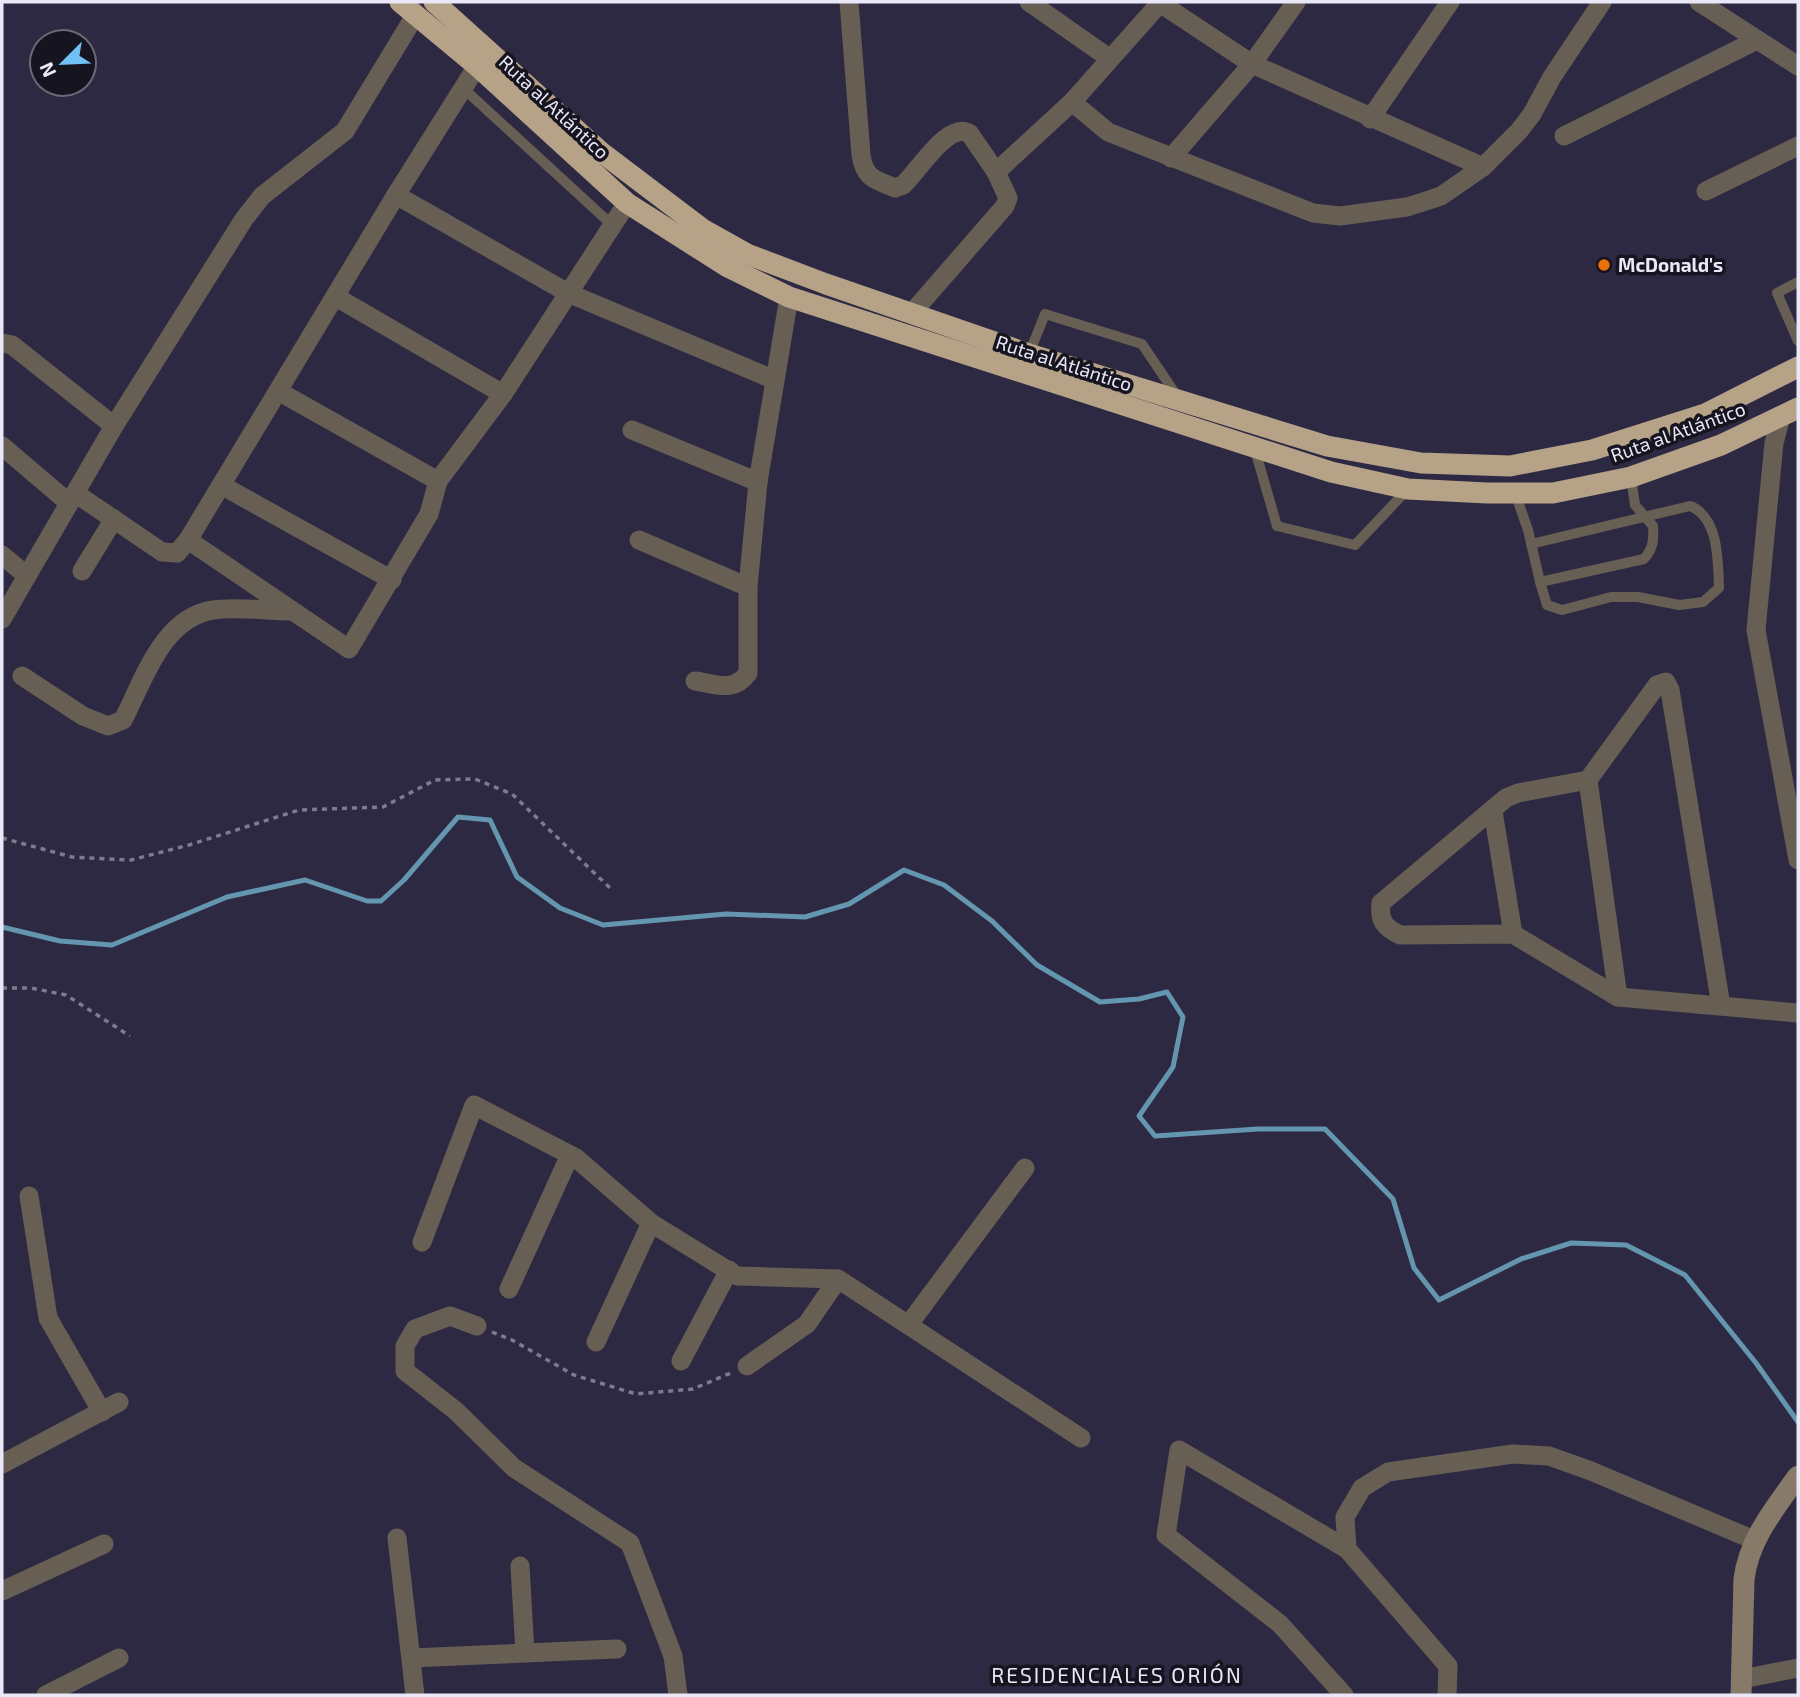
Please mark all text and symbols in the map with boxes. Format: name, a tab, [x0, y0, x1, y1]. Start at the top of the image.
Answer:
north arrow	[28, 28, 98, 98]
street label: Ruta al Atlántico	[495, 50, 614, 163]
text: N	[34, 59, 60, 81]
place label: McDonald's	[1618, 253, 1723, 276]
marker: McDonald's	[1596, 257, 1612, 273]
street label: Ruta al Atlántico	[993, 330, 1135, 395]
street label: Ruta al Atlántico	[1607, 396, 1748, 467]
district label: RESIDENCIALES ORIÓN	[991, 1662, 1243, 1687]

